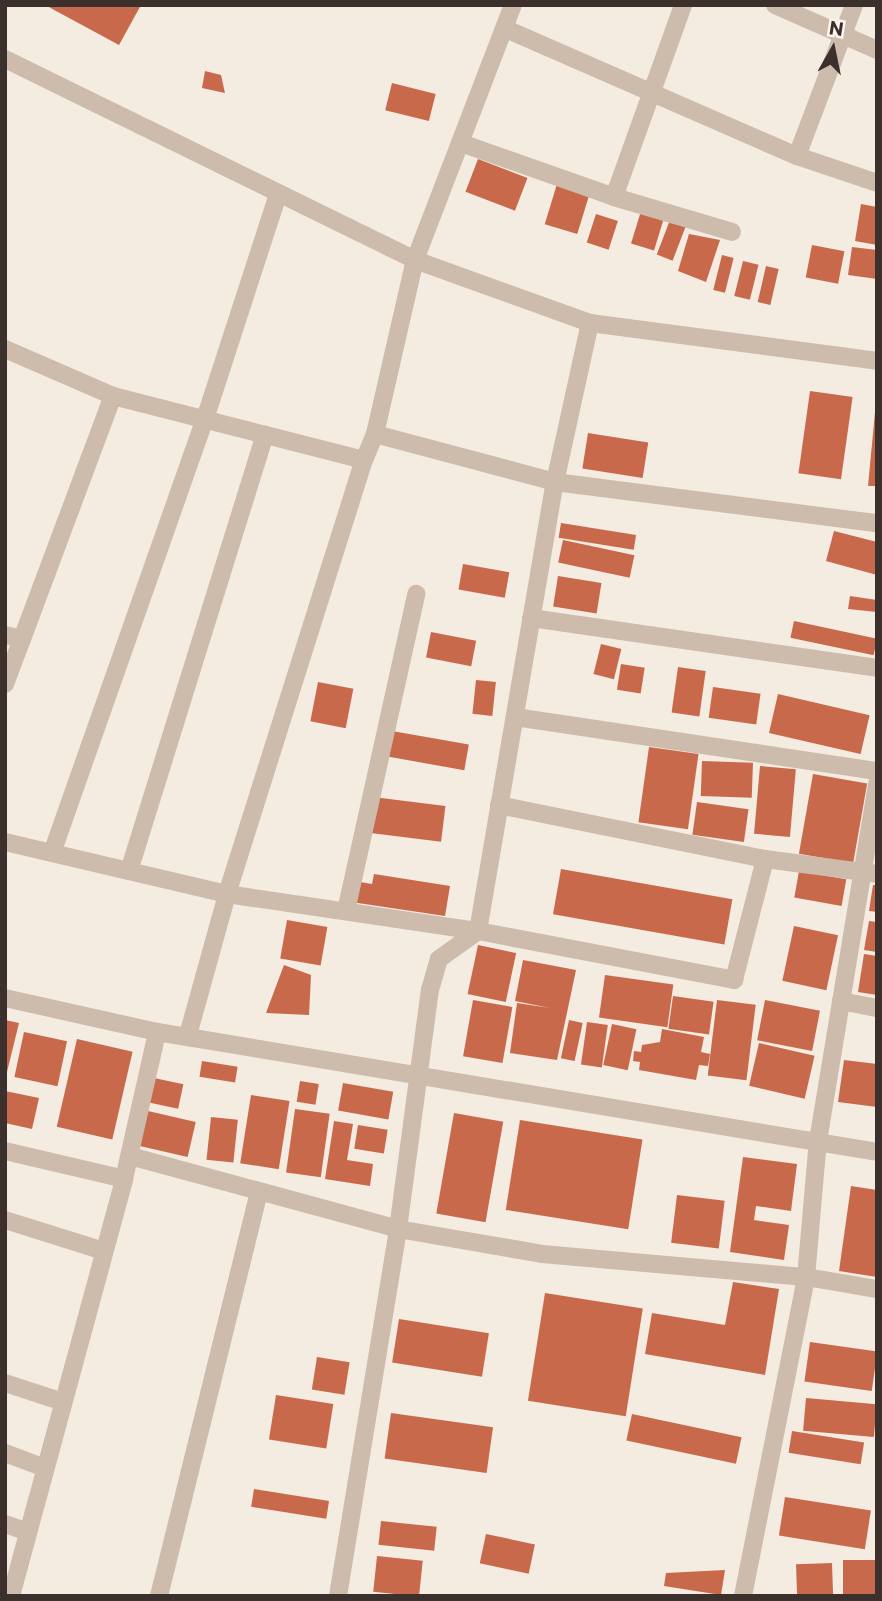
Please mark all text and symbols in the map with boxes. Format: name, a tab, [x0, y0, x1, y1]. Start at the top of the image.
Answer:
north arrow	[798, 14, 868, 84]
text: N	[828, 15, 845, 40]

